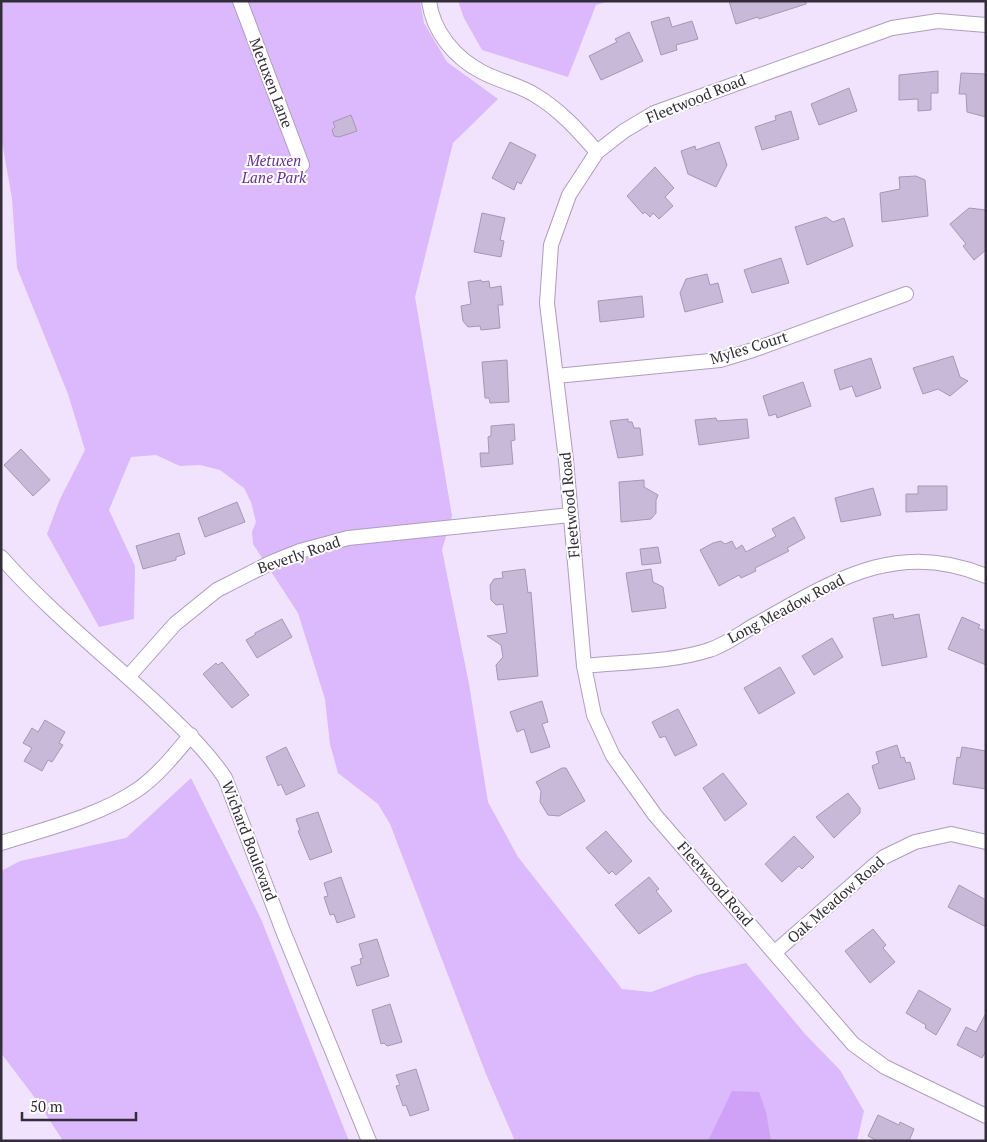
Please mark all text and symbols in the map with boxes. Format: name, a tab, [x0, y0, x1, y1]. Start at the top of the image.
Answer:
street label: Metuxen Lane	[246, 35, 298, 130]
street label: Fleetwood Road	[643, 69, 749, 127]
park label: Metuxen Lane Park	[241, 150, 307, 187]
street label: Myles Court	[707, 326, 790, 368]
street label: Fleetwood Road	[554, 451, 584, 559]
street label: Beverly Road	[255, 531, 343, 578]
street label: Long Meadow Road	[724, 569, 847, 647]
street label: Wichard Boulevard	[218, 778, 282, 903]
street label: Fleetwood Road	[673, 837, 758, 930]
street label: Oak Meadow Road	[782, 851, 888, 947]
scale bar	[22, 1090, 136, 1122]
text: 50 m	[30, 1096, 63, 1116]

